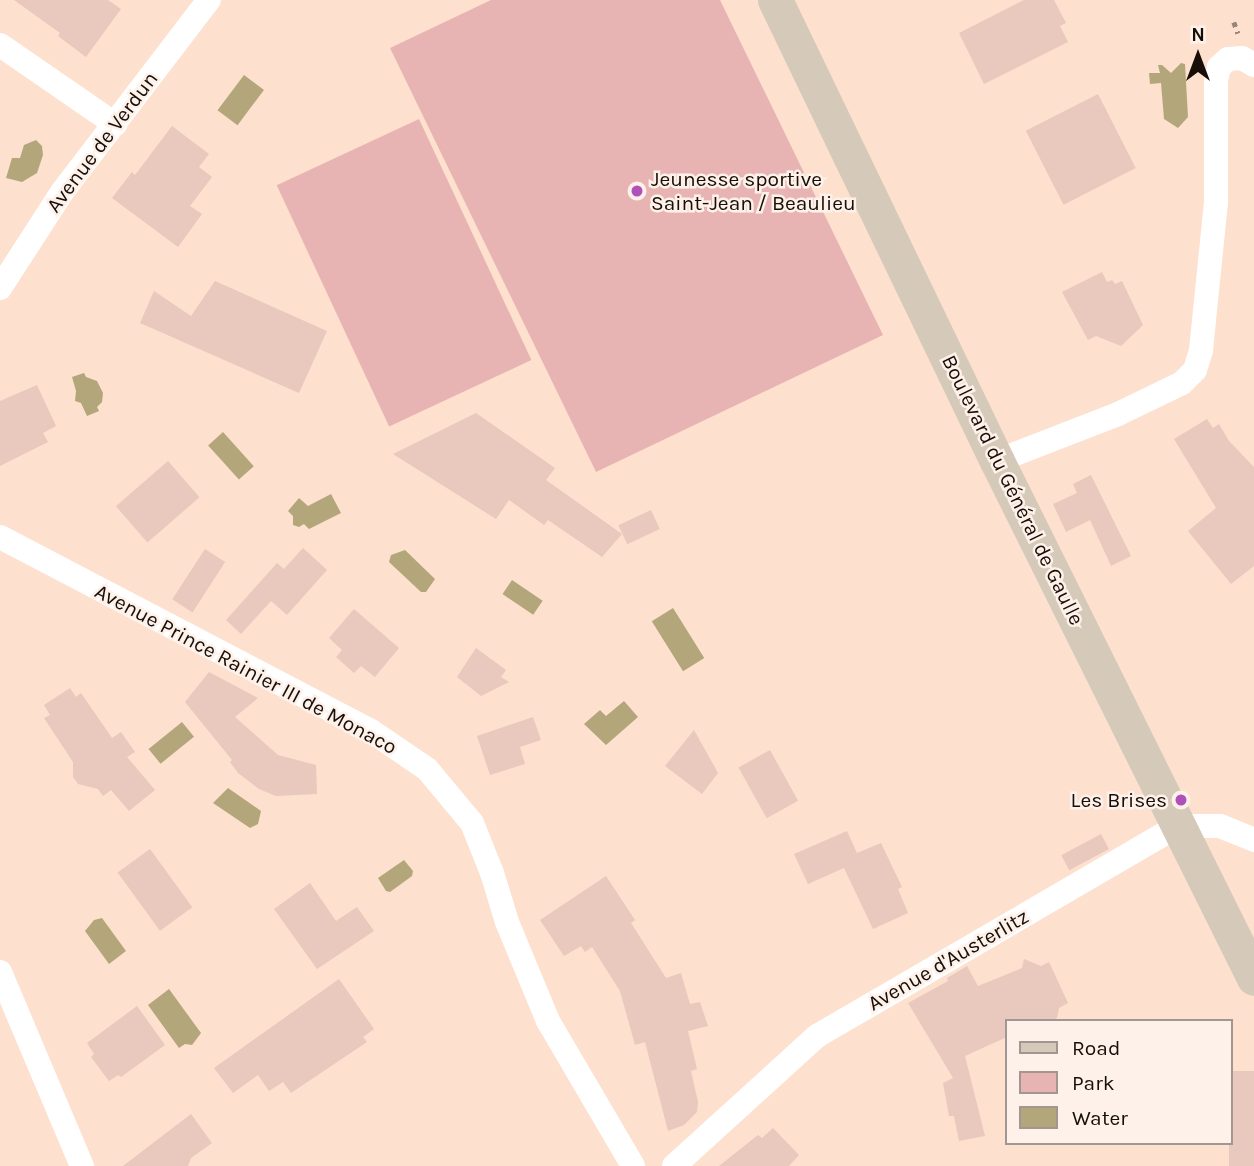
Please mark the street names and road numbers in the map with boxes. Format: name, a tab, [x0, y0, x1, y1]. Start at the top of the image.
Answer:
street label: Avenue de Verdun	[41, 67, 163, 217]
street label: Boulevard du Général de Gaulle	[936, 351, 1090, 629]
street label: Avenue Prince Rainier III de Monaco	[91, 578, 401, 760]
street label: Avenue d'Austerlitz	[863, 904, 1033, 1016]

